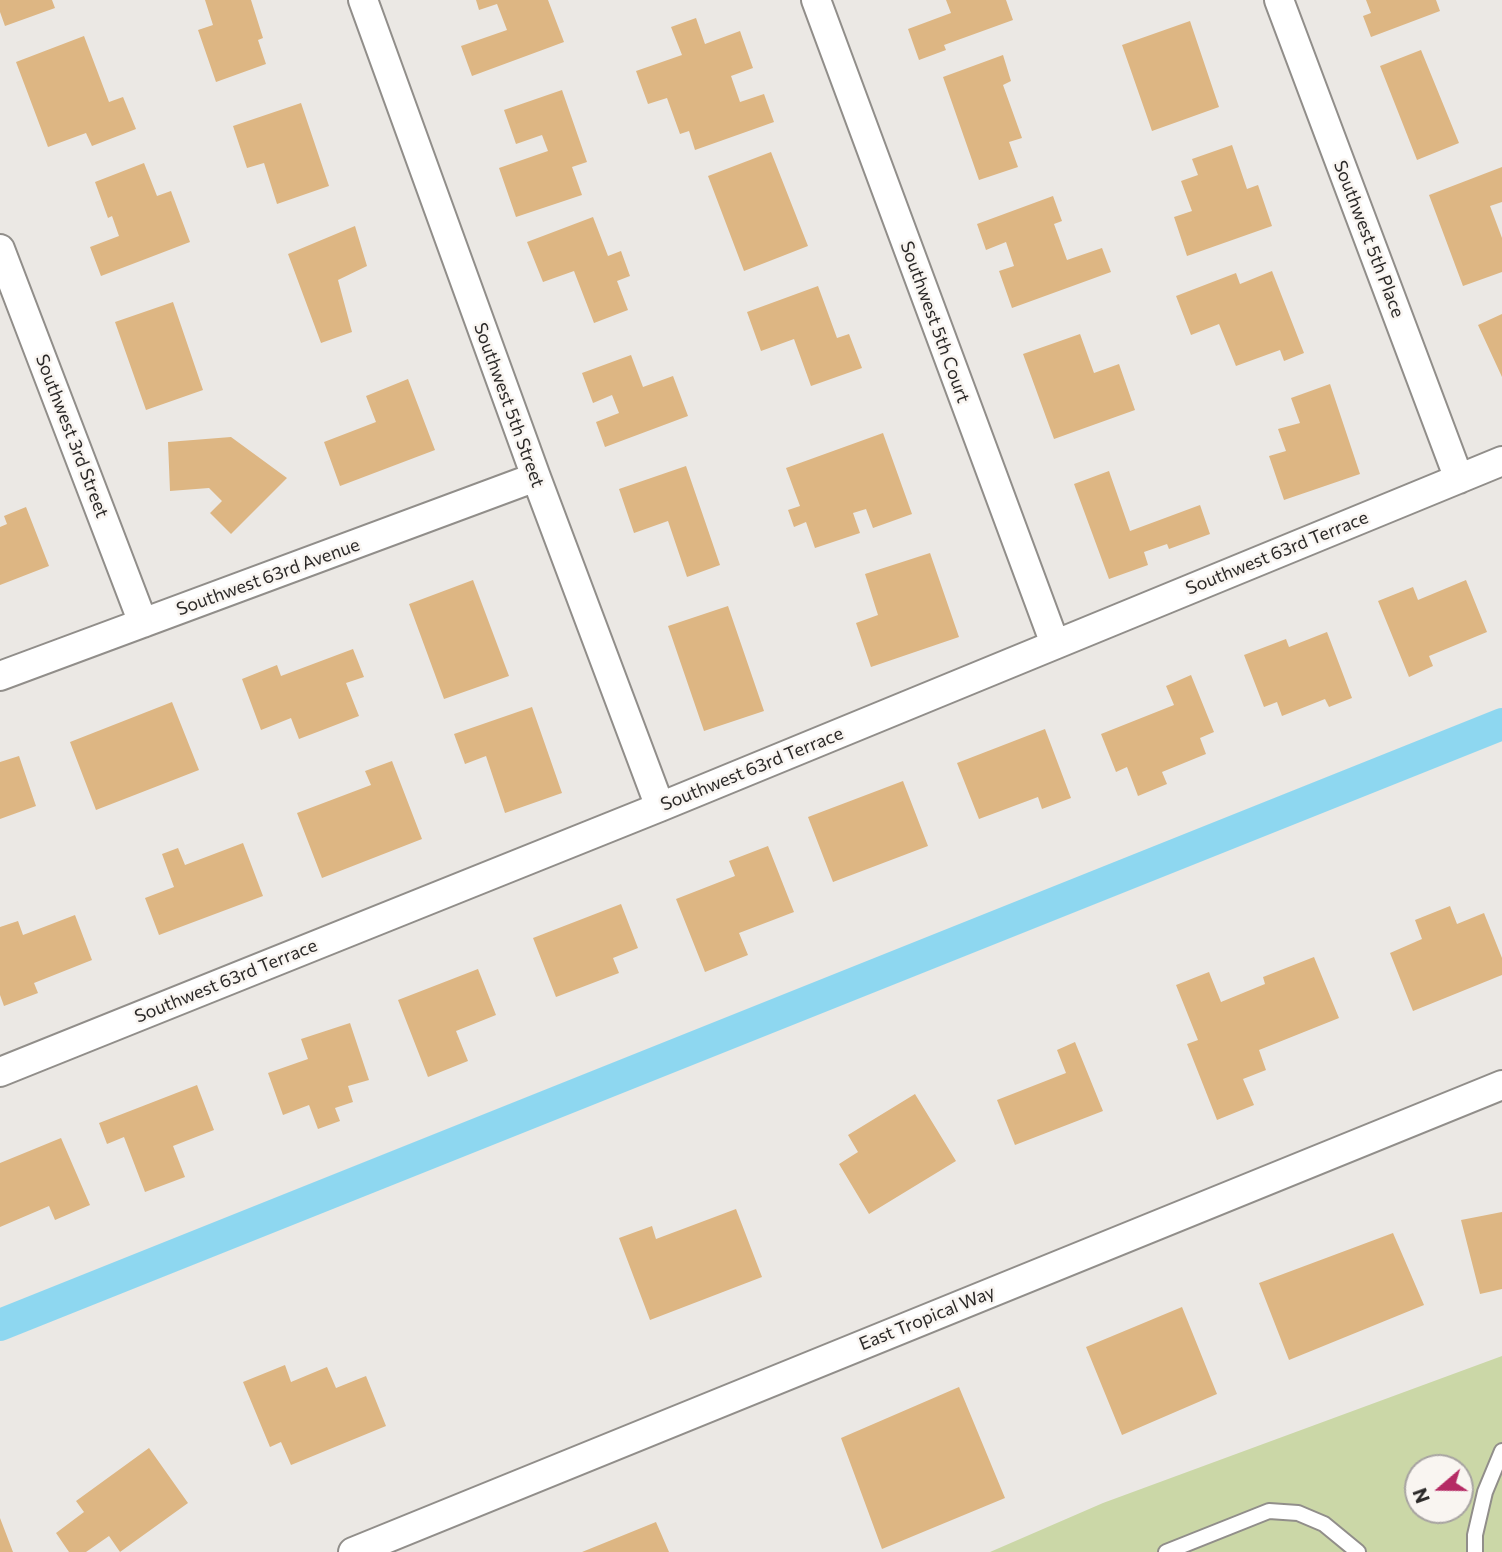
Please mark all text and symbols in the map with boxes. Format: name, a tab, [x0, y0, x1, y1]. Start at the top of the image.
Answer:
street label: Southwest 5th Place	[1329, 157, 1409, 321]
street label: Southwest 5th Court	[896, 238, 974, 406]
street label: Southwest 5th Street	[469, 320, 549, 490]
street label: Southwest 3rd Street	[31, 351, 113, 521]
street label: Southwest 63rd Terrace	[1183, 506, 1371, 600]
street label: Southwest 63rd Avenue	[173, 534, 363, 620]
street label: Southwest 63rd Terrace	[658, 722, 846, 816]
street label: Southwest 63rd Terrace	[132, 934, 320, 1028]
street label: East Tropical Way	[856, 1281, 998, 1355]
north arrow	[1404, 1454, 1474, 1524]
text: N	[1407, 1485, 1434, 1506]

